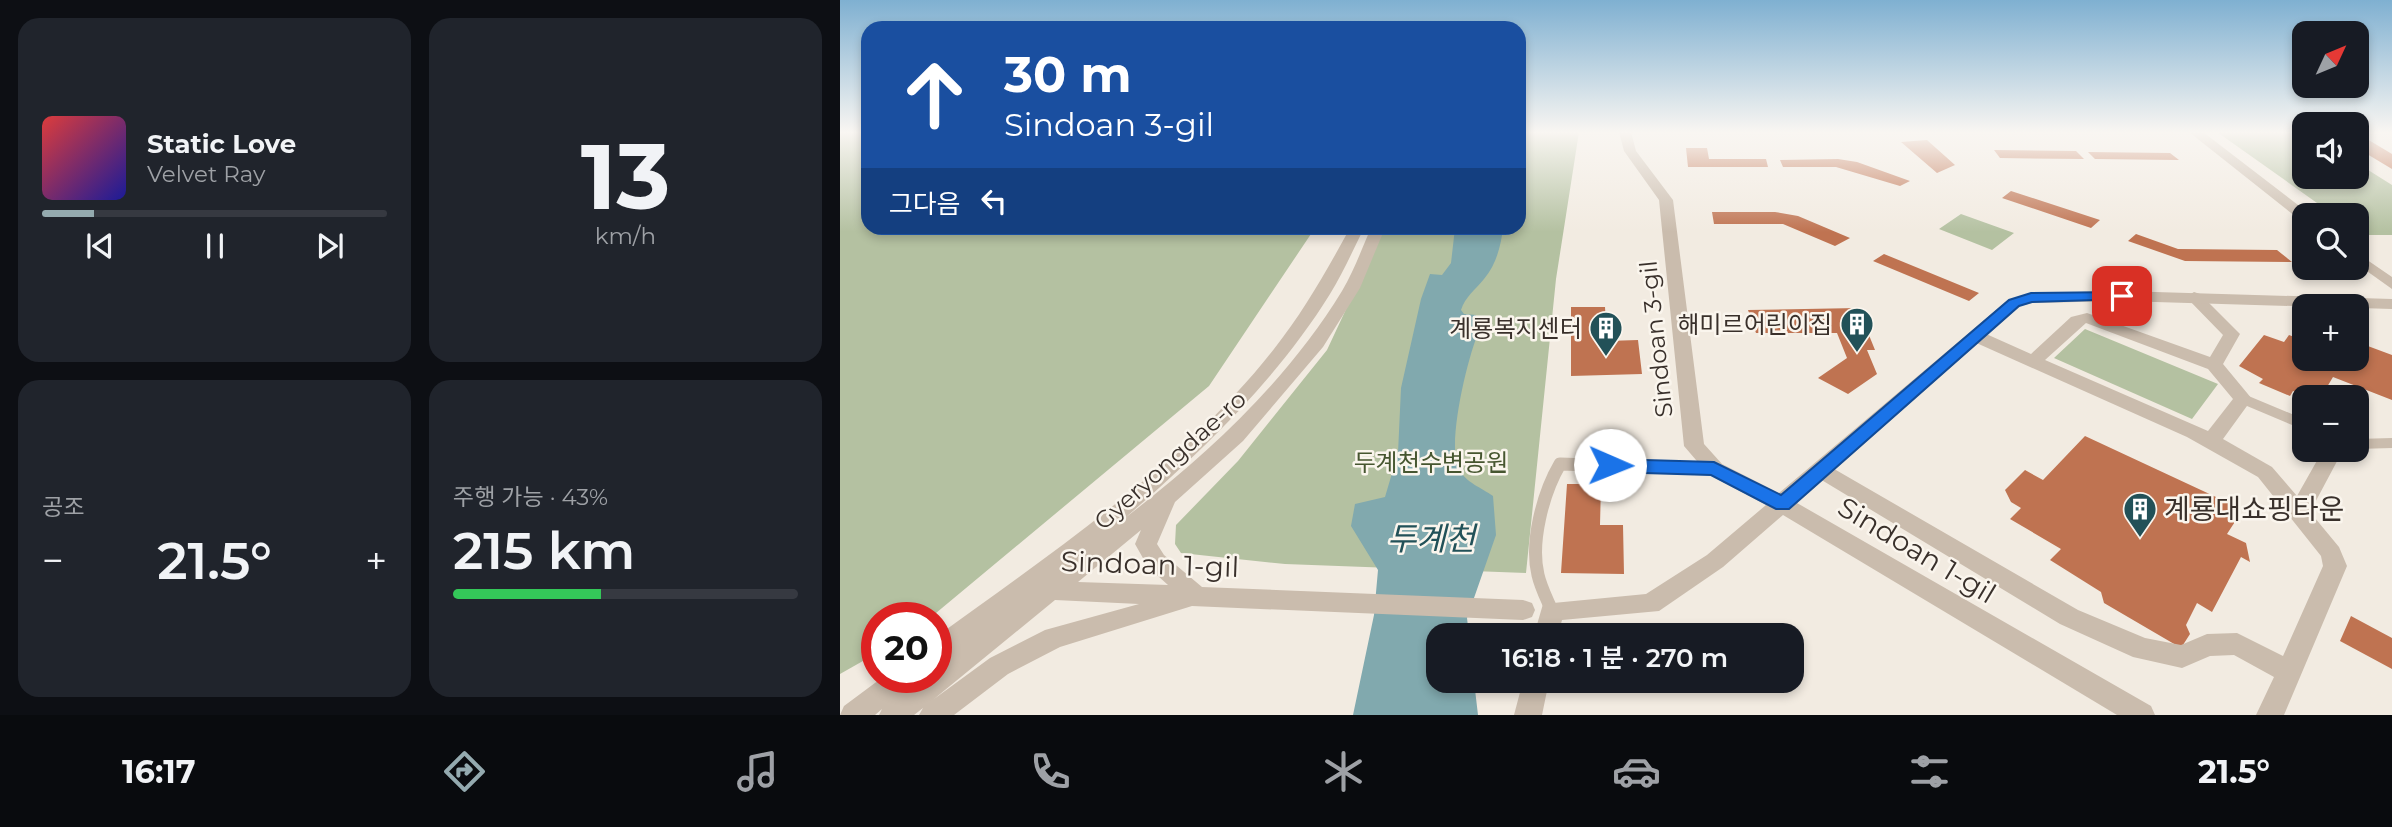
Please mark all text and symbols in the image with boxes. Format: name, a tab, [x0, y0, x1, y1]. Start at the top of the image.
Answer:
north arrow	[2292, 21, 2370, 98]
map controls	[2292, 21, 2369, 462]
text: 30 m	[1004, 45, 1132, 104]
icon: ahead	[889, 49, 980, 140]
text: Sindoan 3-gil	[1004, 105, 1214, 144]
button: sound	[2292, 112, 2369, 189]
text: 13	[581, 121, 670, 232]
text: Static Love	[147, 128, 296, 160]
text: Velvet Ray	[147, 160, 265, 188]
icon: left	[975, 182, 1013, 220]
text: 그다음	[889, 188, 961, 220]
button: search	[2292, 203, 2369, 280]
text: km/h	[595, 222, 656, 250]
icon: previous	[81, 227, 119, 265]
icon: pause	[196, 227, 234, 265]
icon: next	[311, 227, 349, 265]
street label: Sindoan 3-gil	[1633, 259, 1679, 419]
pin	[2092, 266, 2152, 326]
icon: arrive	[2103, 277, 2141, 315]
button: +	[2292, 294, 2369, 371]
building icon: 해미르어린이집	[1838, 305, 1876, 354]
building icon: 계룡복지센터	[1587, 309, 1625, 358]
place label: 해미르어린이집	[1677, 310, 1832, 339]
place label: 계룡복지센터	[1450, 314, 1582, 343]
street label: Gyeryongdae-ro	[1088, 384, 1252, 536]
button: −	[2292, 385, 2369, 462]
position arrow	[1573, 428, 1647, 502]
park label: 두계천수변공원	[1354, 448, 1508, 477]
text: 주행 가능 · 43%	[453, 483, 608, 511]
street label: Sindoan 1-gil	[1832, 490, 2002, 610]
building icon: 계룡대쇼핑타운	[2121, 490, 2159, 539]
place label: 계룡대쇼핑타운	[2164, 492, 2344, 526]
text: 공조	[42, 493, 84, 521]
text: 215 km	[453, 519, 635, 582]
water label: 두계천	[1387, 519, 1479, 558]
text: 21.5°	[157, 529, 272, 592]
text: −	[42, 537, 64, 584]
text: +	[365, 537, 387, 584]
street label: Sindoan 1-gil	[1060, 544, 1240, 584]
speed limit sign: 20	[861, 602, 952, 693]
text: 16:18 · 1 분 · 270 m	[1502, 642, 1728, 674]
icon: directions	[440, 747, 489, 796]
icon: music	[733, 747, 782, 796]
icon: phone	[1026, 747, 1075, 796]
icon: climate	[1319, 747, 1368, 796]
icon: car	[1612, 747, 1661, 796]
icon: filters	[1905, 747, 1954, 796]
text: 16:17	[122, 752, 196, 791]
text: 21.5°	[2198, 752, 2270, 791]

